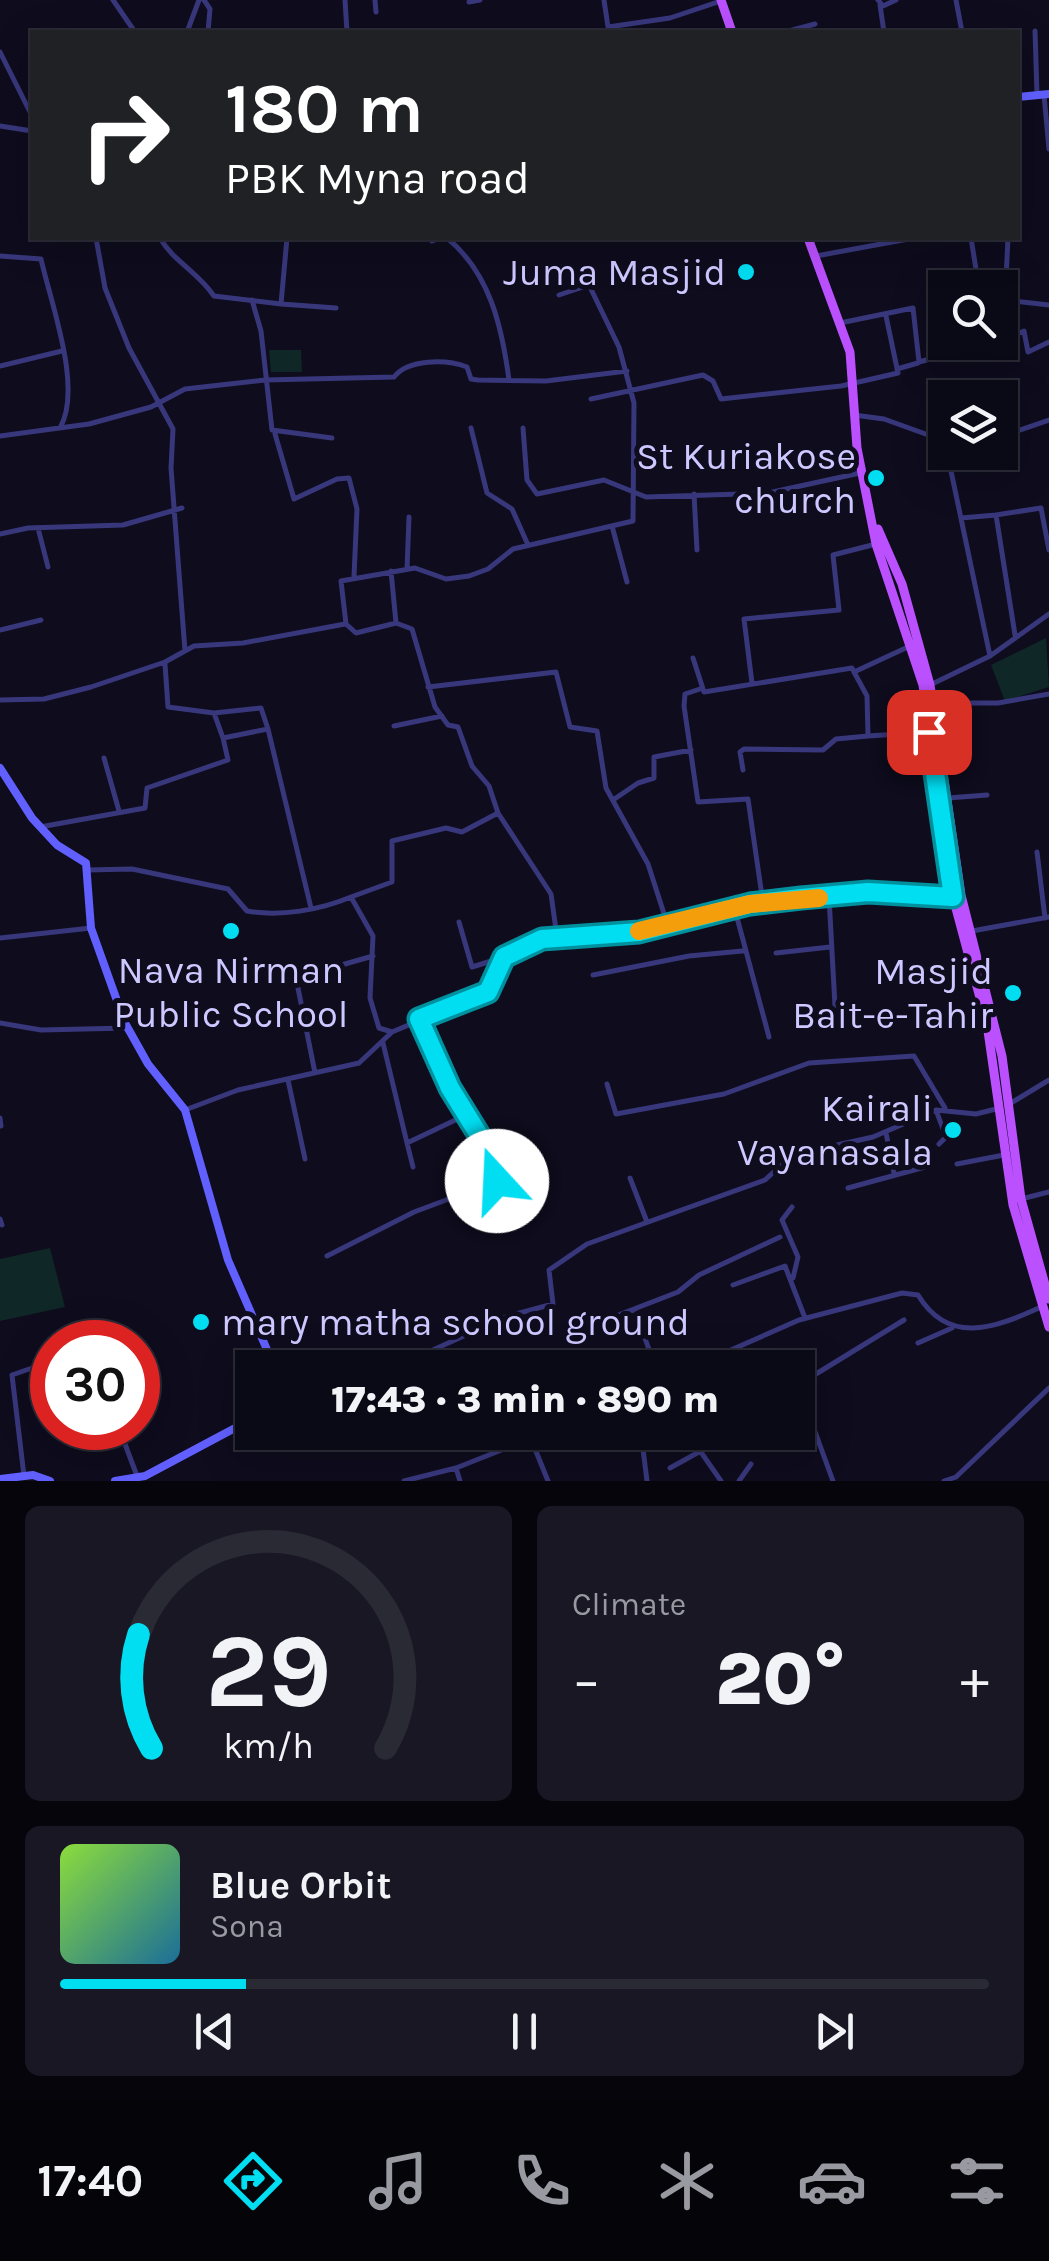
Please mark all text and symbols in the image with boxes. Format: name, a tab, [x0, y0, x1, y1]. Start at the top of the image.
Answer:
text: 180 m	[225, 68, 424, 150]
icon: right	[60, 70, 190, 200]
text: PBK Myna road	[225, 152, 530, 204]
place label: Juma Masjid	[503, 250, 726, 295]
marker: Juma Masjid	[735, 261, 757, 283]
map controls	[928, 270, 1018, 470]
button: search	[928, 270, 1018, 360]
button: layers	[928, 380, 1018, 470]
place label: St Kuriakose church	[636, 434, 856, 523]
marker: St Kuriakose church	[865, 467, 887, 489]
pin	[887, 690, 972, 775]
icon: arrive	[902, 705, 957, 760]
marker: Nava Nirman Public School	[220, 920, 242, 942]
place label: Nava Nirman Public School	[114, 948, 348, 1037]
place label: Masjid Bait-e-Tahir	[792, 949, 993, 1038]
marker: Masjid Bait-e-Tahir	[1002, 982, 1024, 1004]
place label: Kairali Vayanasala	[737, 1086, 933, 1175]
marker: Kairali Vayanasala	[942, 1119, 964, 1141]
position arrow	[445, 1129, 549, 1233]
place label: mary matha school ground	[221, 1300, 690, 1345]
marker: mary matha school ground	[190, 1311, 212, 1333]
speed limit sign: 30	[30, 1320, 160, 1450]
text: 17:43 · 3 min · 890 m	[331, 1377, 719, 1422]
text: Climate	[572, 1586, 686, 1623]
text: 29	[205, 1611, 332, 1732]
text: 20°	[715, 1635, 846, 1723]
text: −	[572, 1648, 601, 1712]
text: +	[960, 1648, 989, 1712]
text: km/h	[223, 1725, 314, 1767]
text: Blue Orbit	[210, 1863, 391, 1908]
text: Sona	[210, 1908, 284, 1945]
icon: previous	[187, 2004, 242, 2059]
icon: pause	[497, 2004, 552, 2059]
icon: next	[807, 2004, 862, 2059]
icon: directions	[218, 2146, 288, 2216]
icon: music	[363, 2146, 433, 2216]
icon: phone	[507, 2146, 577, 2216]
icon: climate	[652, 2146, 722, 2216]
icon: car	[797, 2146, 867, 2216]
icon: filters	[942, 2146, 1012, 2216]
text: 17:40	[37, 2155, 143, 2207]

